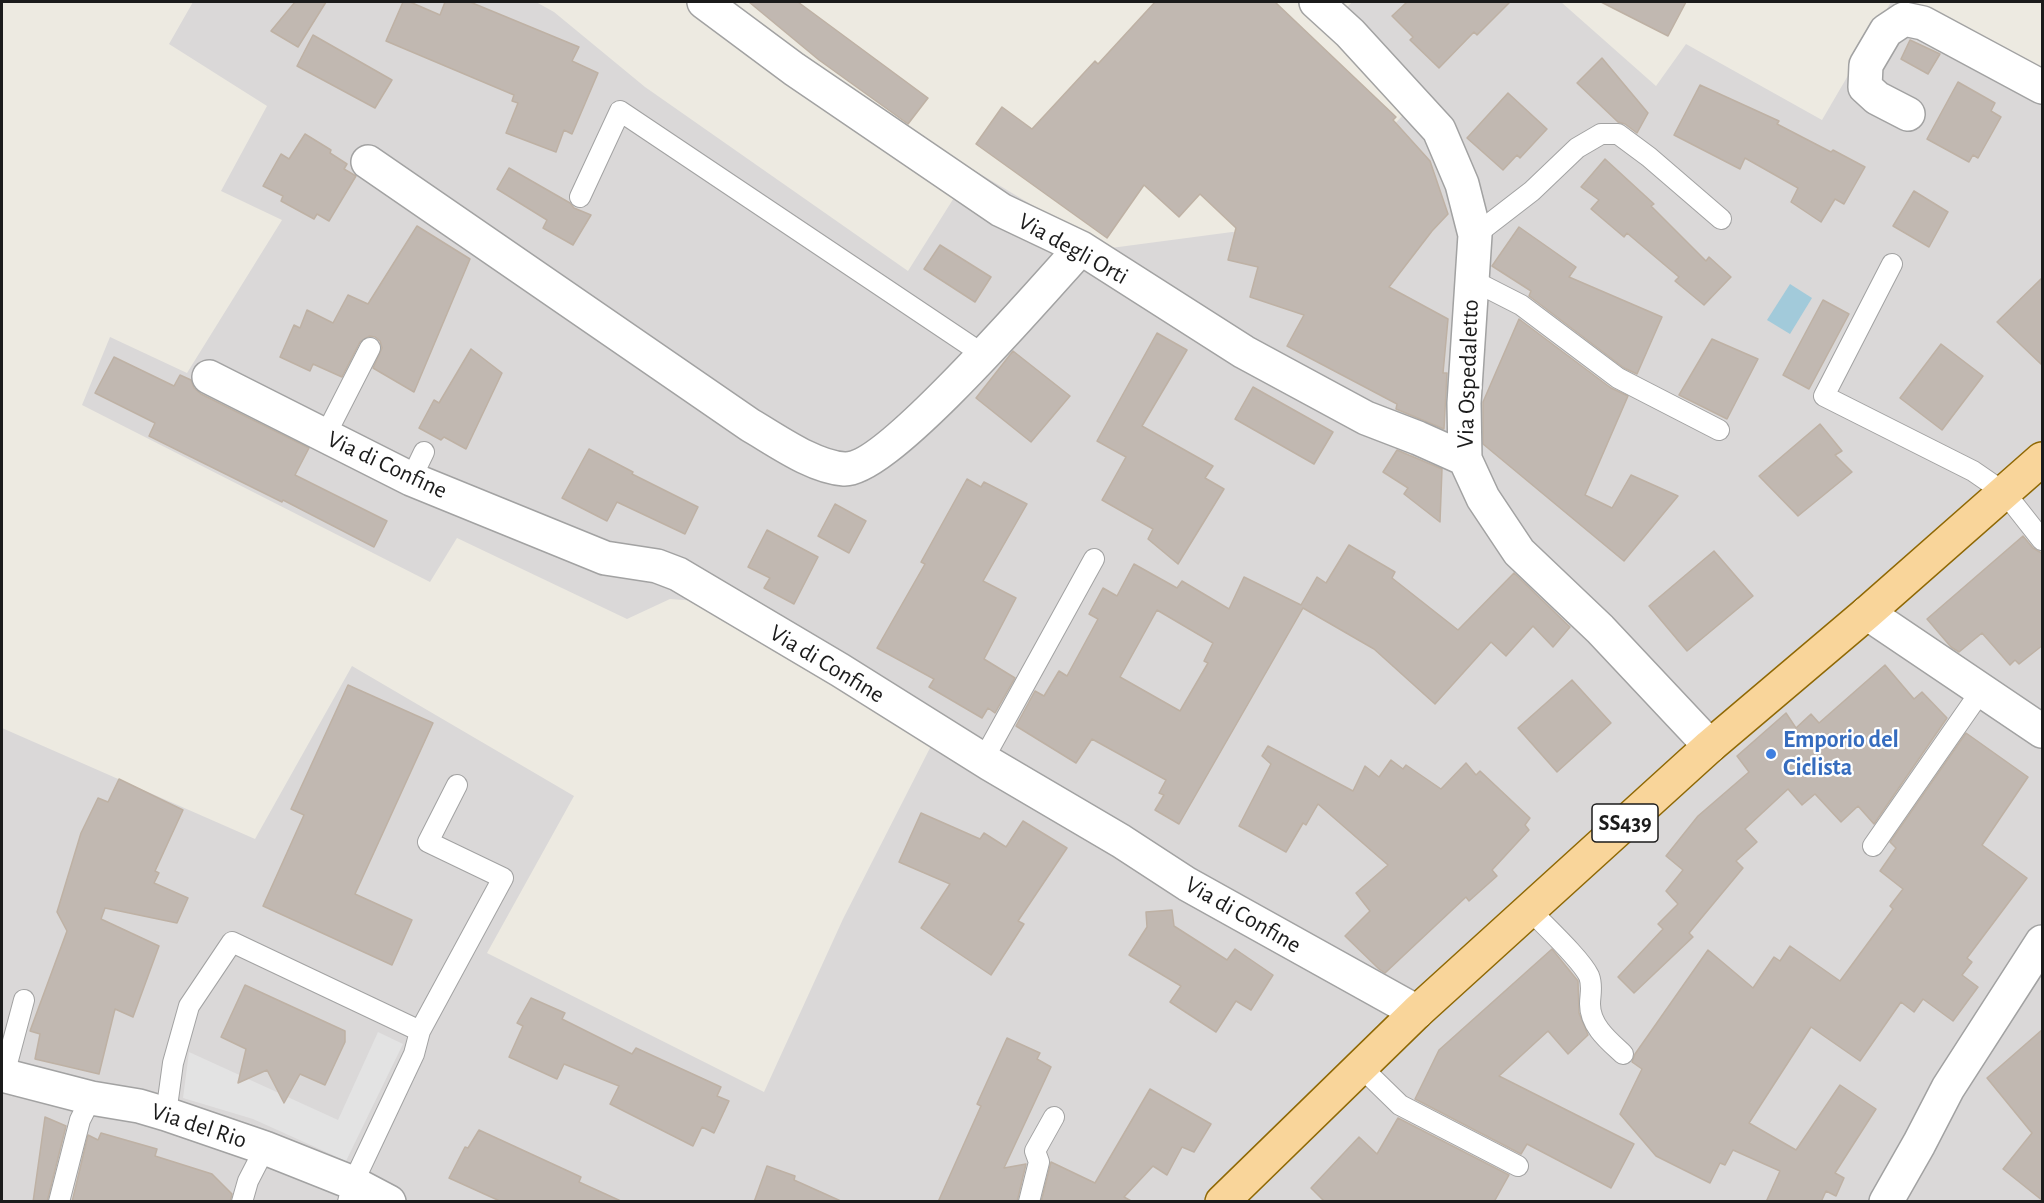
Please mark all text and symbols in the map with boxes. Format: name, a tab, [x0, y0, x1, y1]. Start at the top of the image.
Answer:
street label: Via degli Orti	[1013, 207, 1133, 291]
street label: Via Ospedaletto	[1451, 299, 1485, 449]
street label: Via di Confine	[322, 425, 452, 505]
street label: Via di Confine	[764, 618, 890, 710]
place label: Emporio del Ciclista	[1783, 726, 1899, 782]
marker: Emporio del Ciclista	[1764, 747, 1778, 761]
road number: SS439	[1592, 804, 1658, 842]
street label: Via di Confine	[1180, 870, 1306, 960]
street label: Via del Rio	[148, 1097, 250, 1155]

